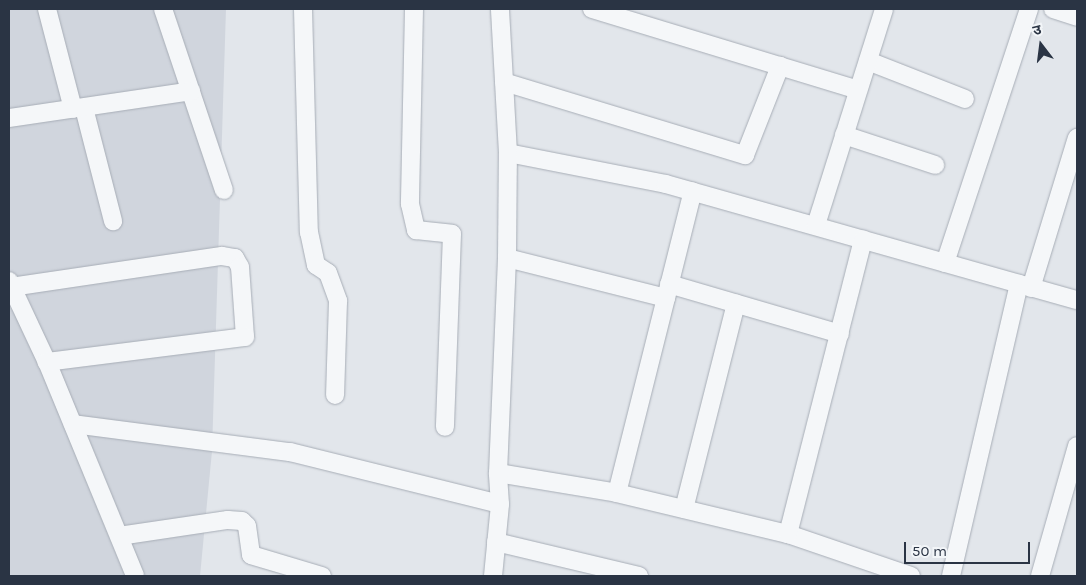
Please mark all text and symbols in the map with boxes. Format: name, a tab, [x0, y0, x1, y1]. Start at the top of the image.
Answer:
north arrow	[1016, 20, 1066, 70]
text: उ	[1031, 21, 1043, 39]
scale bar	[906, 532, 1032, 564]
text: 50 m	[912, 542, 947, 560]

